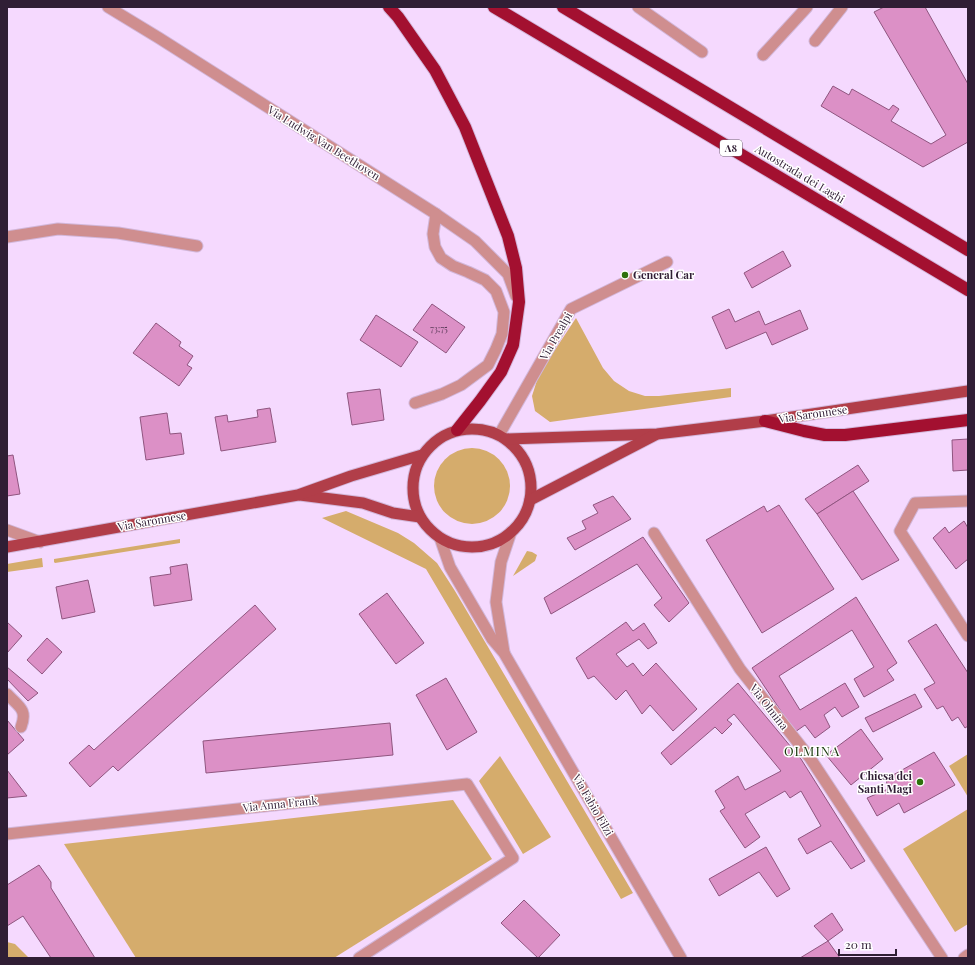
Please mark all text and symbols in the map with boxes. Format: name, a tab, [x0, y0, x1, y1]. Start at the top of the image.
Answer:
street label: Via Ludwig Van Beethoven	[264, 101, 384, 184]
road number: A8	[720, 140, 742, 156]
street label: Autostrada dei Laghi	[752, 140, 848, 206]
place label: General Car	[633, 267, 695, 282]
marker: General Car	[620, 270, 630, 280]
street label: Via Prealpi	[535, 309, 575, 363]
house number: 73;75	[430, 322, 448, 334]
street label: Via Saronnese	[777, 401, 849, 426]
street label: Via Saronnese	[116, 507, 188, 534]
street label: Via Olmina	[746, 680, 792, 733]
district label: OLMINA	[784, 742, 840, 759]
place label: Chiesa dei Santi Magi	[858, 768, 913, 796]
street label: Via Fabio Filzi	[569, 770, 617, 838]
marker: Chiesa dei Santi Magi	[915, 777, 925, 787]
street label: Via Anna Frank	[241, 792, 318, 815]
scale bar	[839, 931, 896, 957]
text: 20 m	[845, 936, 872, 952]

